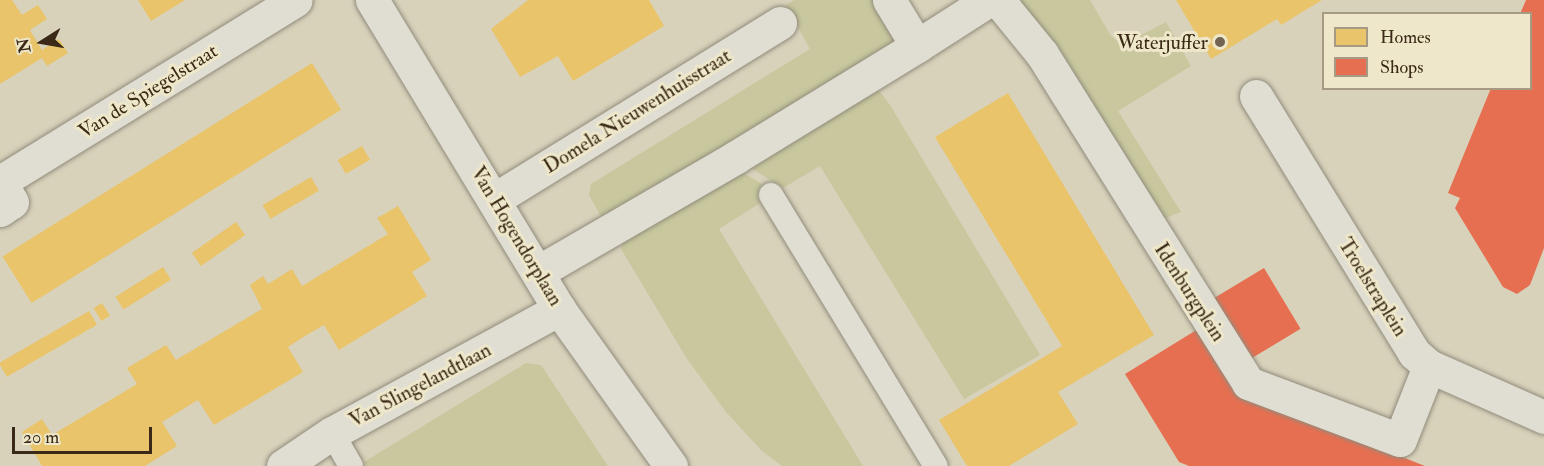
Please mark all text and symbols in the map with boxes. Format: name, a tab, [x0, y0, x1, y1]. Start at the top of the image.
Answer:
north arrow	[12, 12, 72, 72]
legend	[1322, 12, 1532, 90]
text: Homes	[1380, 26, 1431, 49]
place label: Waterjuffer	[1117, 30, 1208, 54]
marker: Waterjuffer	[1213, 35, 1227, 49]
text: N	[13, 37, 36, 54]
street label: Van de Spiegelstraat	[74, 39, 222, 143]
street label: Domela Nieuwenhuisstraat	[539, 43, 735, 179]
text: Shops	[1380, 56, 1423, 79]
street label: Van Hogendorplaan	[466, 162, 568, 310]
street label: Troelstraplein	[1333, 233, 1413, 341]
street label: Idenburgplein	[1149, 238, 1231, 346]
street label: Van Slingelandtlaan	[345, 338, 495, 432]
scale bar	[15, 415, 154, 453]
text: 20 m	[23, 426, 59, 449]

